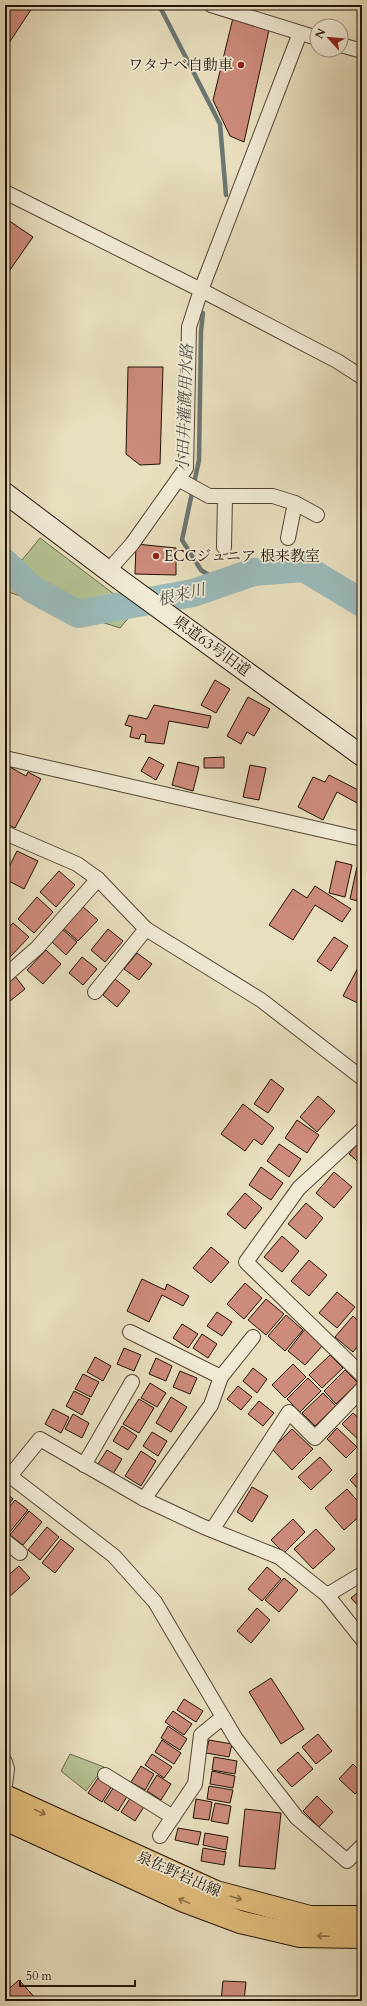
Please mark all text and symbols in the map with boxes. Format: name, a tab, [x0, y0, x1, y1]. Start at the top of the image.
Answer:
north arrow	[309, 18, 349, 58]
text: N	[312, 26, 330, 41]
place label: ワタナベ自動車	[128, 55, 233, 75]
marker: ワタナベ自動車	[236, 60, 246, 70]
water label: 小田井灌漑用水路	[172, 343, 198, 472]
place label: ECCジュニア 根来教室	[164, 546, 320, 566]
marker: ECCジュニア 根来教室	[151, 551, 161, 561]
water label: 根来川	[155, 578, 209, 611]
street label: 県道63号旧道	[170, 611, 254, 681]
one-way arrow	[34, 1809, 46, 1816]
street label: 泉佐野岩出線	[134, 1847, 224, 1901]
one-way arrow	[229, 1895, 242, 1902]
one-way arrow	[179, 1897, 191, 1904]
one-way arrow	[317, 1933, 330, 1940]
scale bar	[20, 1962, 135, 1988]
text: 50 m	[26, 1968, 53, 1984]

